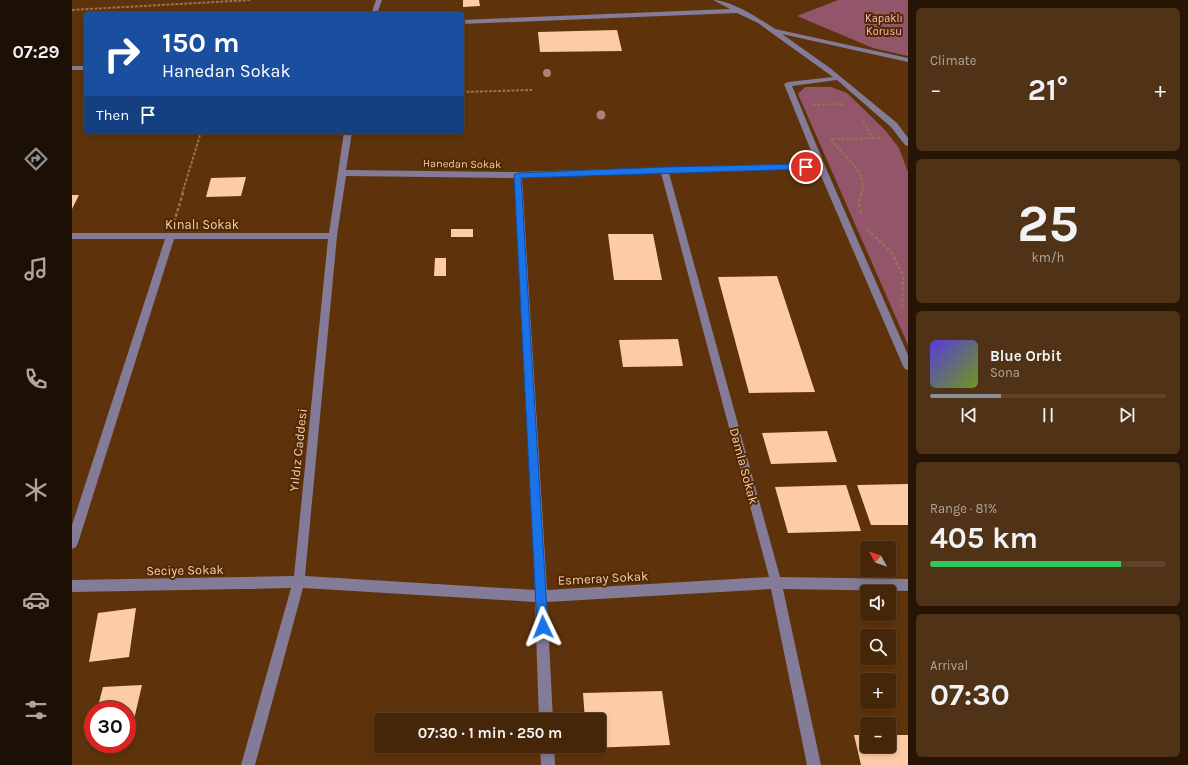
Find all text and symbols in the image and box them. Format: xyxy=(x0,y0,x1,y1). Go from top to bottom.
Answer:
park label: Kapaklı Korusu xyxy=(865,12,903,38)
text: 150 m xyxy=(162,26,240,59)
icon: right xyxy=(96,28,148,80)
text: 07:29 xyxy=(12,41,60,63)
text: Climate xyxy=(930,53,976,68)
text: Hanedan Sokak xyxy=(162,60,291,82)
text: 21° xyxy=(1028,72,1068,108)
text: − xyxy=(930,77,942,103)
text: + xyxy=(1154,77,1166,103)
icon: arrive xyxy=(137,104,159,126)
text: Then xyxy=(96,106,129,124)
icon: directions xyxy=(22,145,50,173)
pin xyxy=(789,150,823,184)
icon: arrive xyxy=(795,156,817,178)
street label: Hanedan Sokak xyxy=(423,157,501,171)
text: 25 xyxy=(1017,193,1079,254)
street label: Kınalı Sokak xyxy=(165,217,239,232)
text: km/h xyxy=(1032,250,1064,265)
icon: music xyxy=(22,255,50,283)
text: Blue Orbit xyxy=(990,347,1062,365)
icon: phone xyxy=(22,365,50,393)
text: Sona xyxy=(990,365,1020,380)
icon: previous xyxy=(958,404,980,426)
icon: pause xyxy=(1037,404,1059,426)
icon: next xyxy=(1116,404,1138,426)
street label: Yıldız Caddesi xyxy=(286,408,310,492)
street label: Damla Sokak xyxy=(727,426,761,506)
icon: climate xyxy=(22,476,50,504)
text: Range · 81% xyxy=(930,501,997,516)
text: 405 km xyxy=(930,520,1038,556)
north arrow xyxy=(860,541,896,577)
map controls xyxy=(860,541,896,753)
street label: Seciye Sokak xyxy=(146,562,224,578)
street label: Esmeray Sokak xyxy=(557,568,649,588)
button: sound xyxy=(860,585,896,621)
icon: car xyxy=(22,586,50,614)
position arrow xyxy=(522,606,564,648)
button: search xyxy=(860,629,896,665)
text: Arrival xyxy=(930,658,968,673)
button: + xyxy=(860,673,896,709)
text: 07:30 xyxy=(930,677,1010,713)
icon: filters xyxy=(22,696,50,724)
speed limit sign: 30 xyxy=(84,701,136,753)
button: − xyxy=(860,717,896,753)
text: 07:30 · 1 min · 250 m xyxy=(418,724,562,742)

